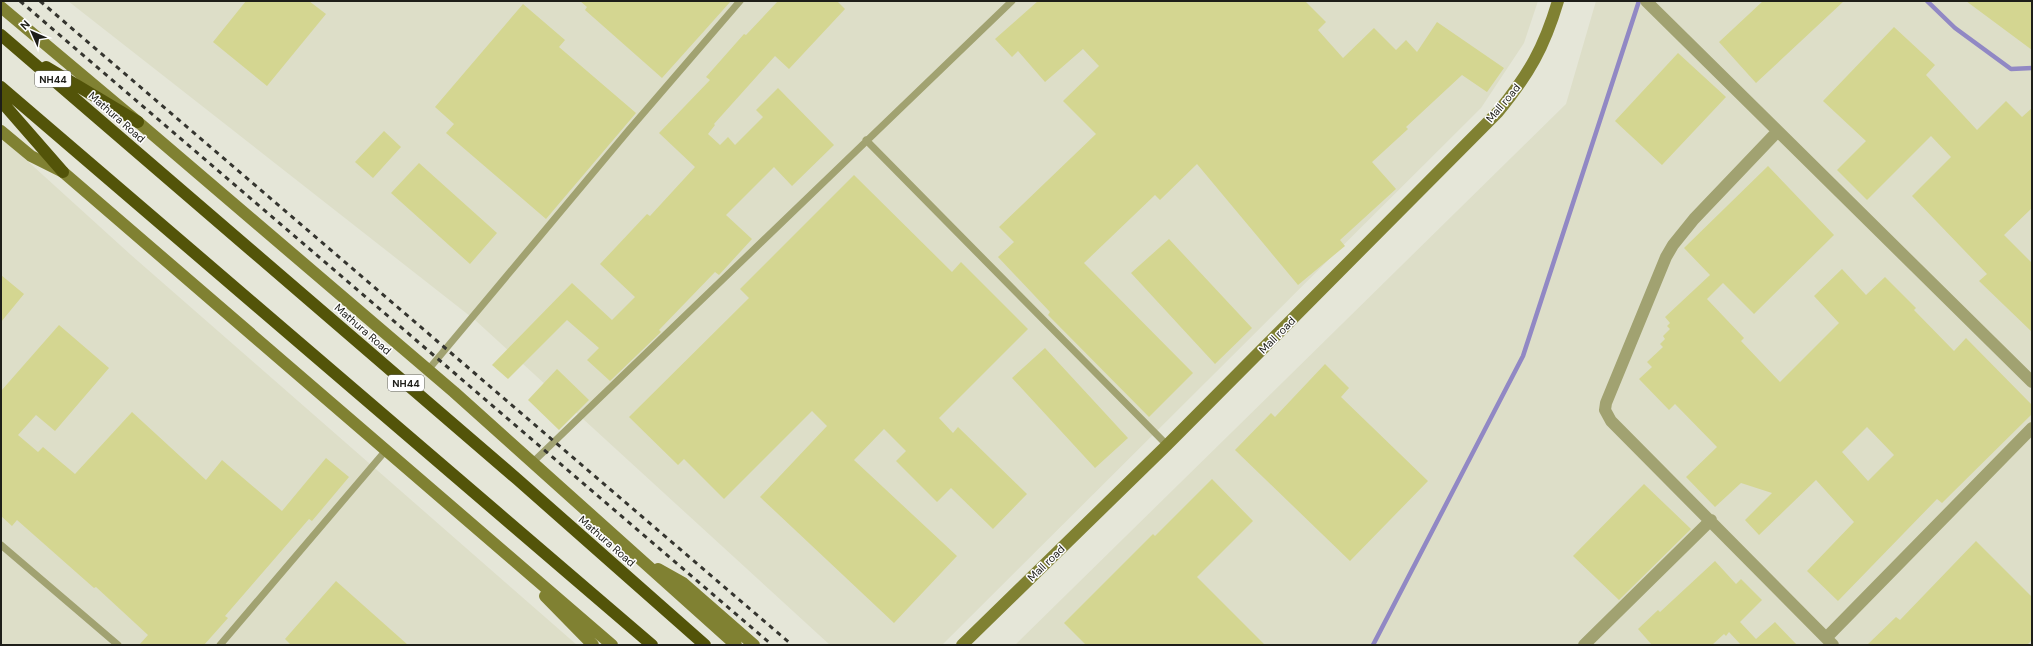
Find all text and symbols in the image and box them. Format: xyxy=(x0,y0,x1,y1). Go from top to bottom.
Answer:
north arrow xyxy=(12,12,52,52)
text: N xyxy=(17,17,33,33)
road number: NH44 xyxy=(35,71,71,87)
street label: Mall road xyxy=(1483,81,1523,125)
street label: Mathura Road xyxy=(86,89,148,146)
street label: Mathura Road xyxy=(332,301,394,358)
street label: Mall road xyxy=(1256,314,1298,356)
road number: NH44 xyxy=(388,375,424,391)
street label: Mathura Road xyxy=(576,513,638,570)
street label: Mall road xyxy=(1024,542,1068,584)

